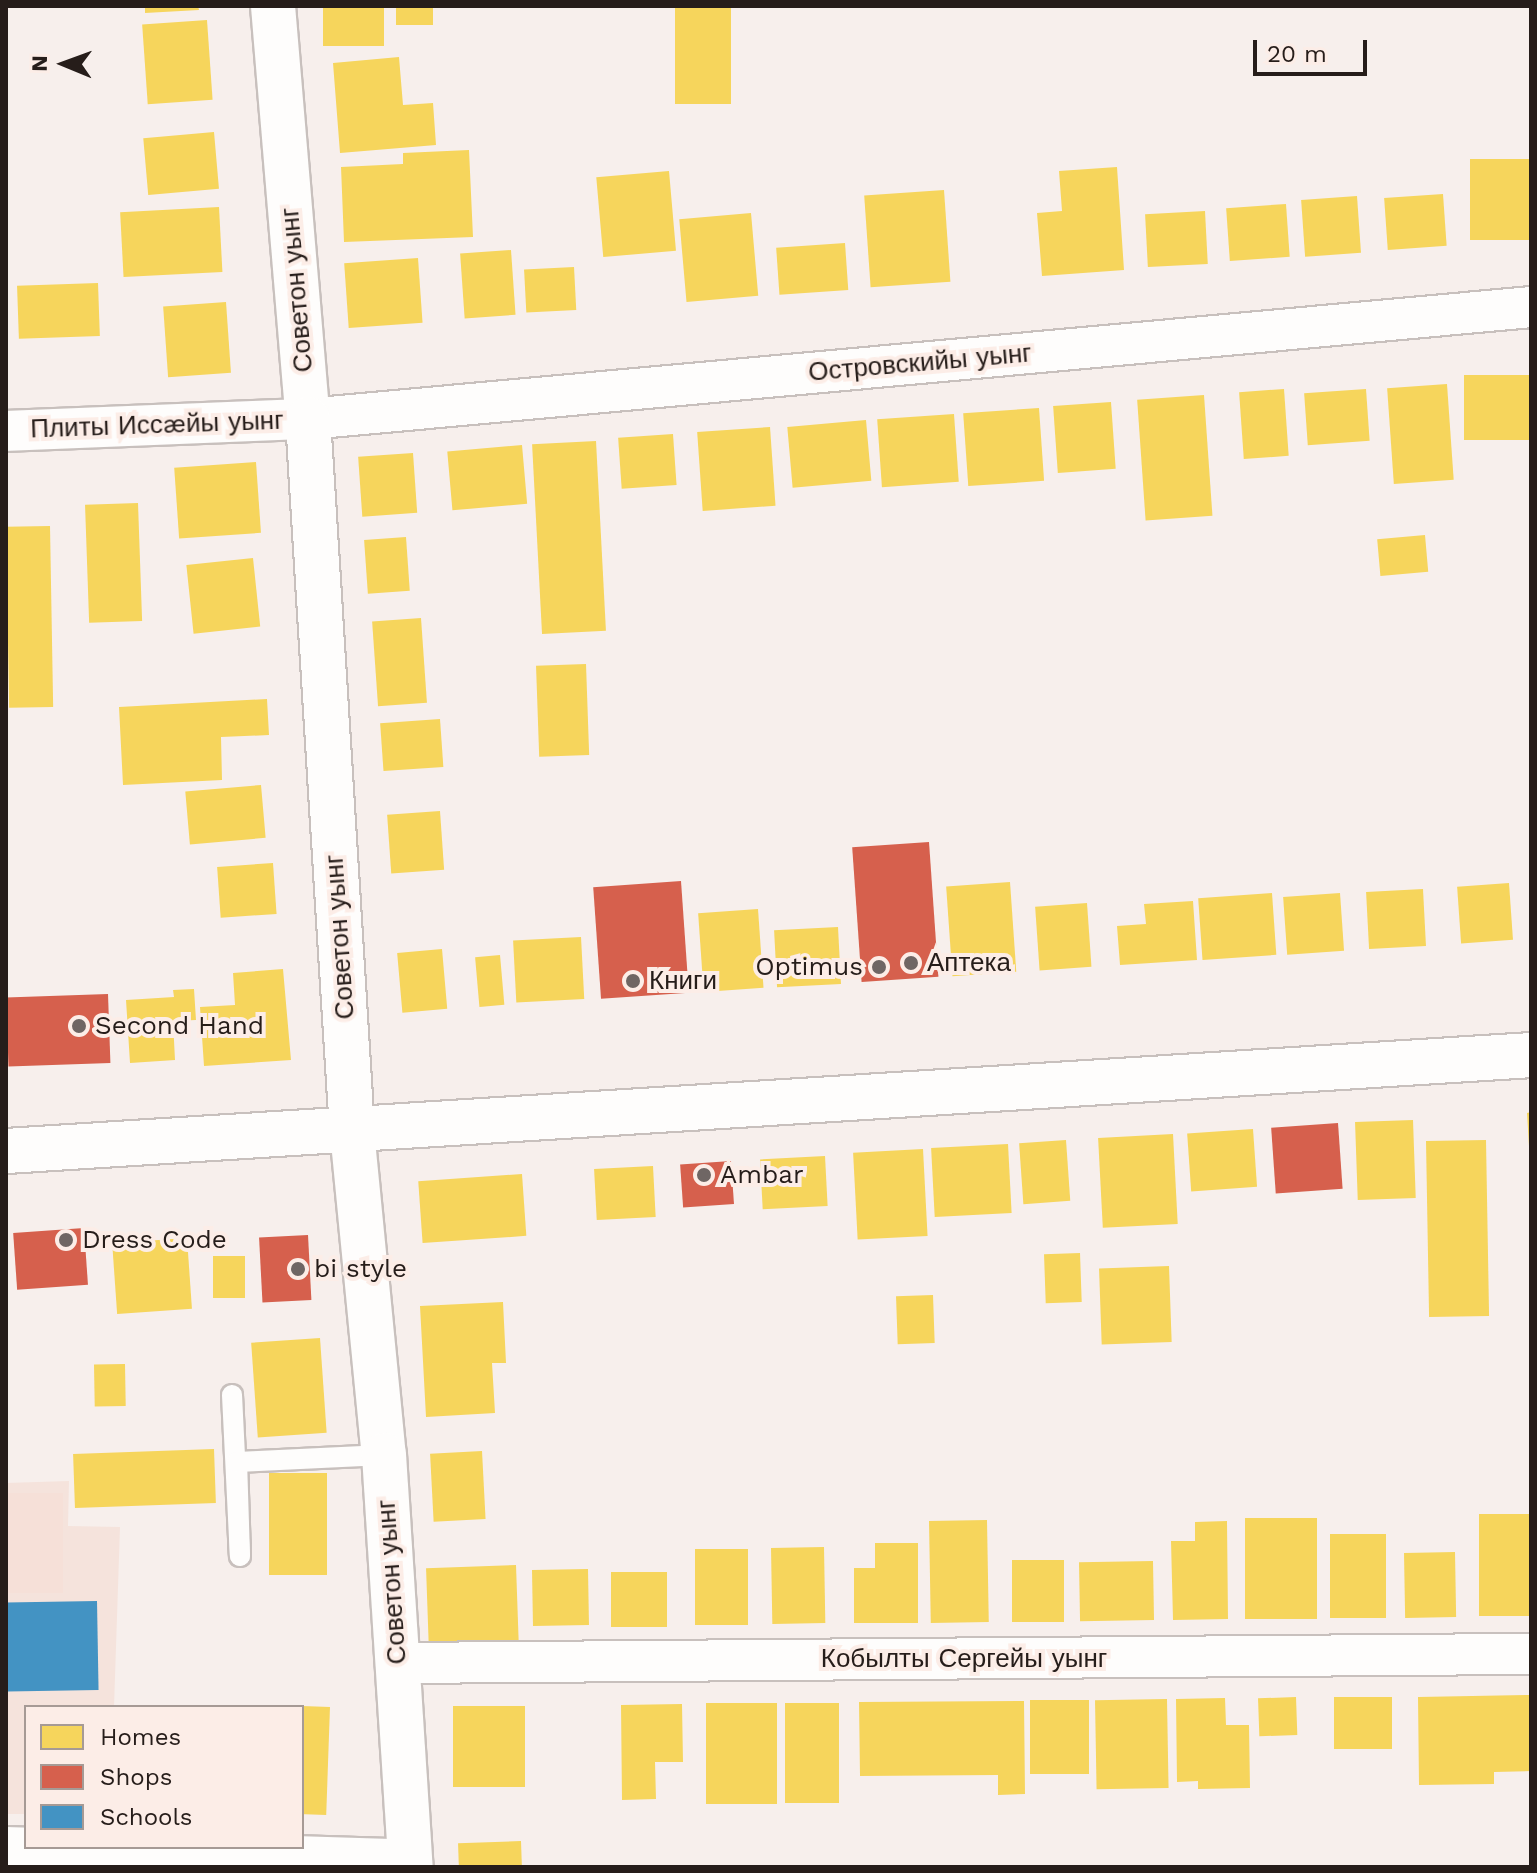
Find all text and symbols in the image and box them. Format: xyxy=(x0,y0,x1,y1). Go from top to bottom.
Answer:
north arrow xyxy=(24,24,104,104)
scale bar xyxy=(1257,24,1371,74)
text: 20 m xyxy=(1267,40,1327,68)
text: N xyxy=(27,55,52,72)
street label: Советон уынг xyxy=(274,206,320,374)
street label: Островскийы уынг xyxy=(807,338,1033,388)
street label: Плиты Иссæйы уынг xyxy=(30,405,284,445)
street label: Советон уынг xyxy=(319,854,361,1020)
place label: Аптека xyxy=(927,947,1011,979)
place label: Optimus xyxy=(755,951,863,983)
marker: Аптека xyxy=(902,954,920,972)
marker: Optimus xyxy=(870,958,888,976)
place label: Книги xyxy=(649,965,717,997)
marker: Книги xyxy=(624,972,642,990)
place label: Second Hand xyxy=(95,1010,264,1042)
marker: Second Hand xyxy=(70,1017,88,1035)
place label: Ambar xyxy=(720,1159,804,1191)
marker: Ambar xyxy=(695,1166,713,1184)
place label: Dress Code xyxy=(82,1224,227,1256)
marker: Dress Code xyxy=(57,1231,75,1249)
place label: bi style xyxy=(314,1253,407,1285)
marker: bi style xyxy=(289,1260,307,1278)
street label: Советон уынг xyxy=(371,1499,413,1665)
street label: Кобылты Сергейы уынг xyxy=(821,1643,1107,1675)
legend xyxy=(24,1705,304,1849)
text: Homes xyxy=(100,1723,181,1751)
text: Shops xyxy=(100,1763,172,1791)
text: Schools xyxy=(100,1803,192,1831)

